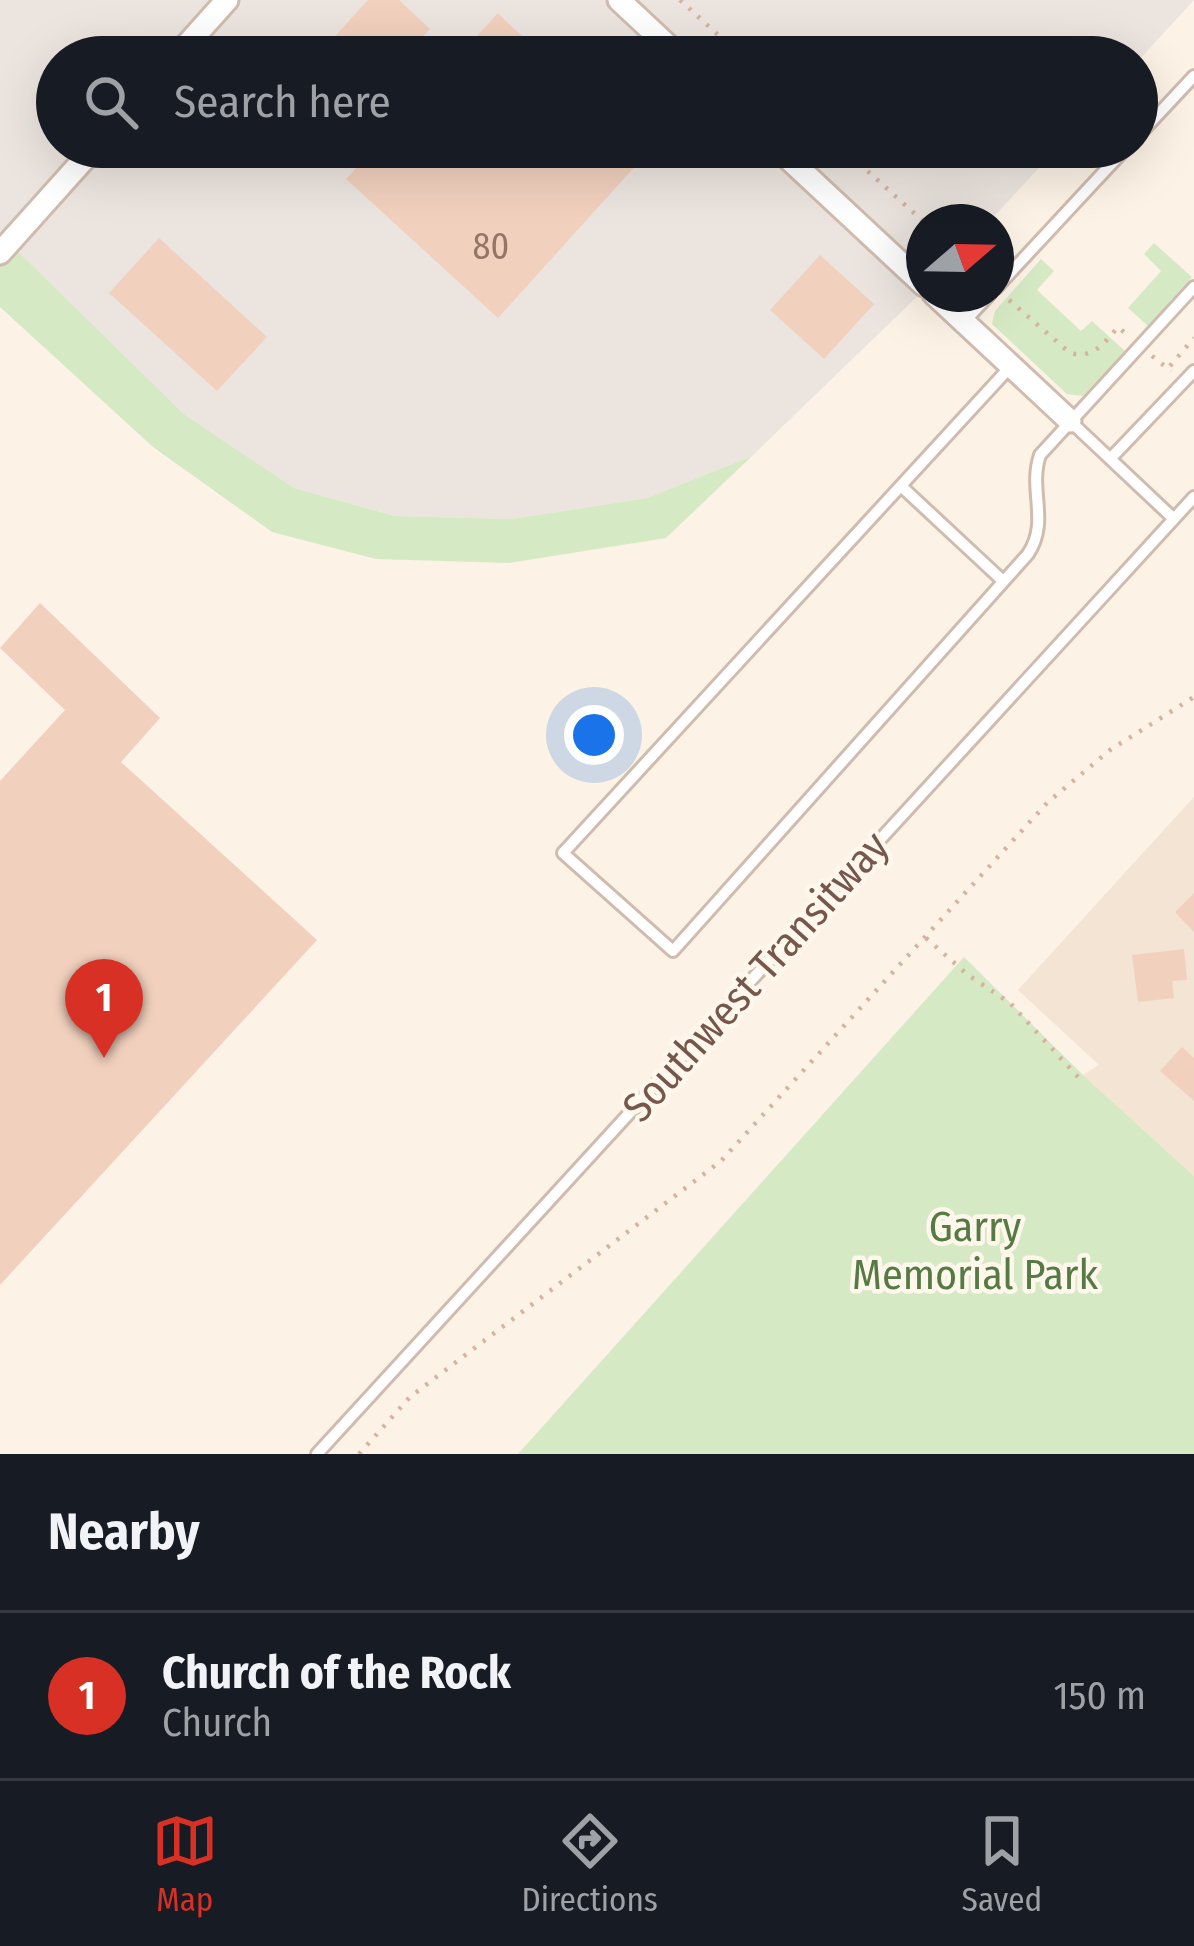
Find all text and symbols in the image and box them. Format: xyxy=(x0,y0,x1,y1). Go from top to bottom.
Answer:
search box xyxy=(36,36,1158,168)
icon: search xyxy=(78,69,144,135)
text: Search here xyxy=(174,75,391,129)
north arrow xyxy=(906,204,1014,312)
house number: 80 xyxy=(473,225,509,269)
your location xyxy=(564,705,624,765)
street label: Southwest Transitway xyxy=(612,821,899,1132)
pin: 1 xyxy=(65,959,143,1058)
park label: Garry Memorial Park xyxy=(852,1202,1098,1300)
text: Nearby xyxy=(48,1501,200,1563)
text: Church of the Rock xyxy=(162,1646,511,1700)
text: 1 xyxy=(79,1673,95,1719)
text: 150 m xyxy=(1053,1673,1146,1719)
text: Church xyxy=(162,1700,272,1746)
tab: Map xyxy=(152,1808,218,1920)
tab: Directions xyxy=(521,1808,658,1920)
tab: Saved xyxy=(962,1808,1042,1920)

